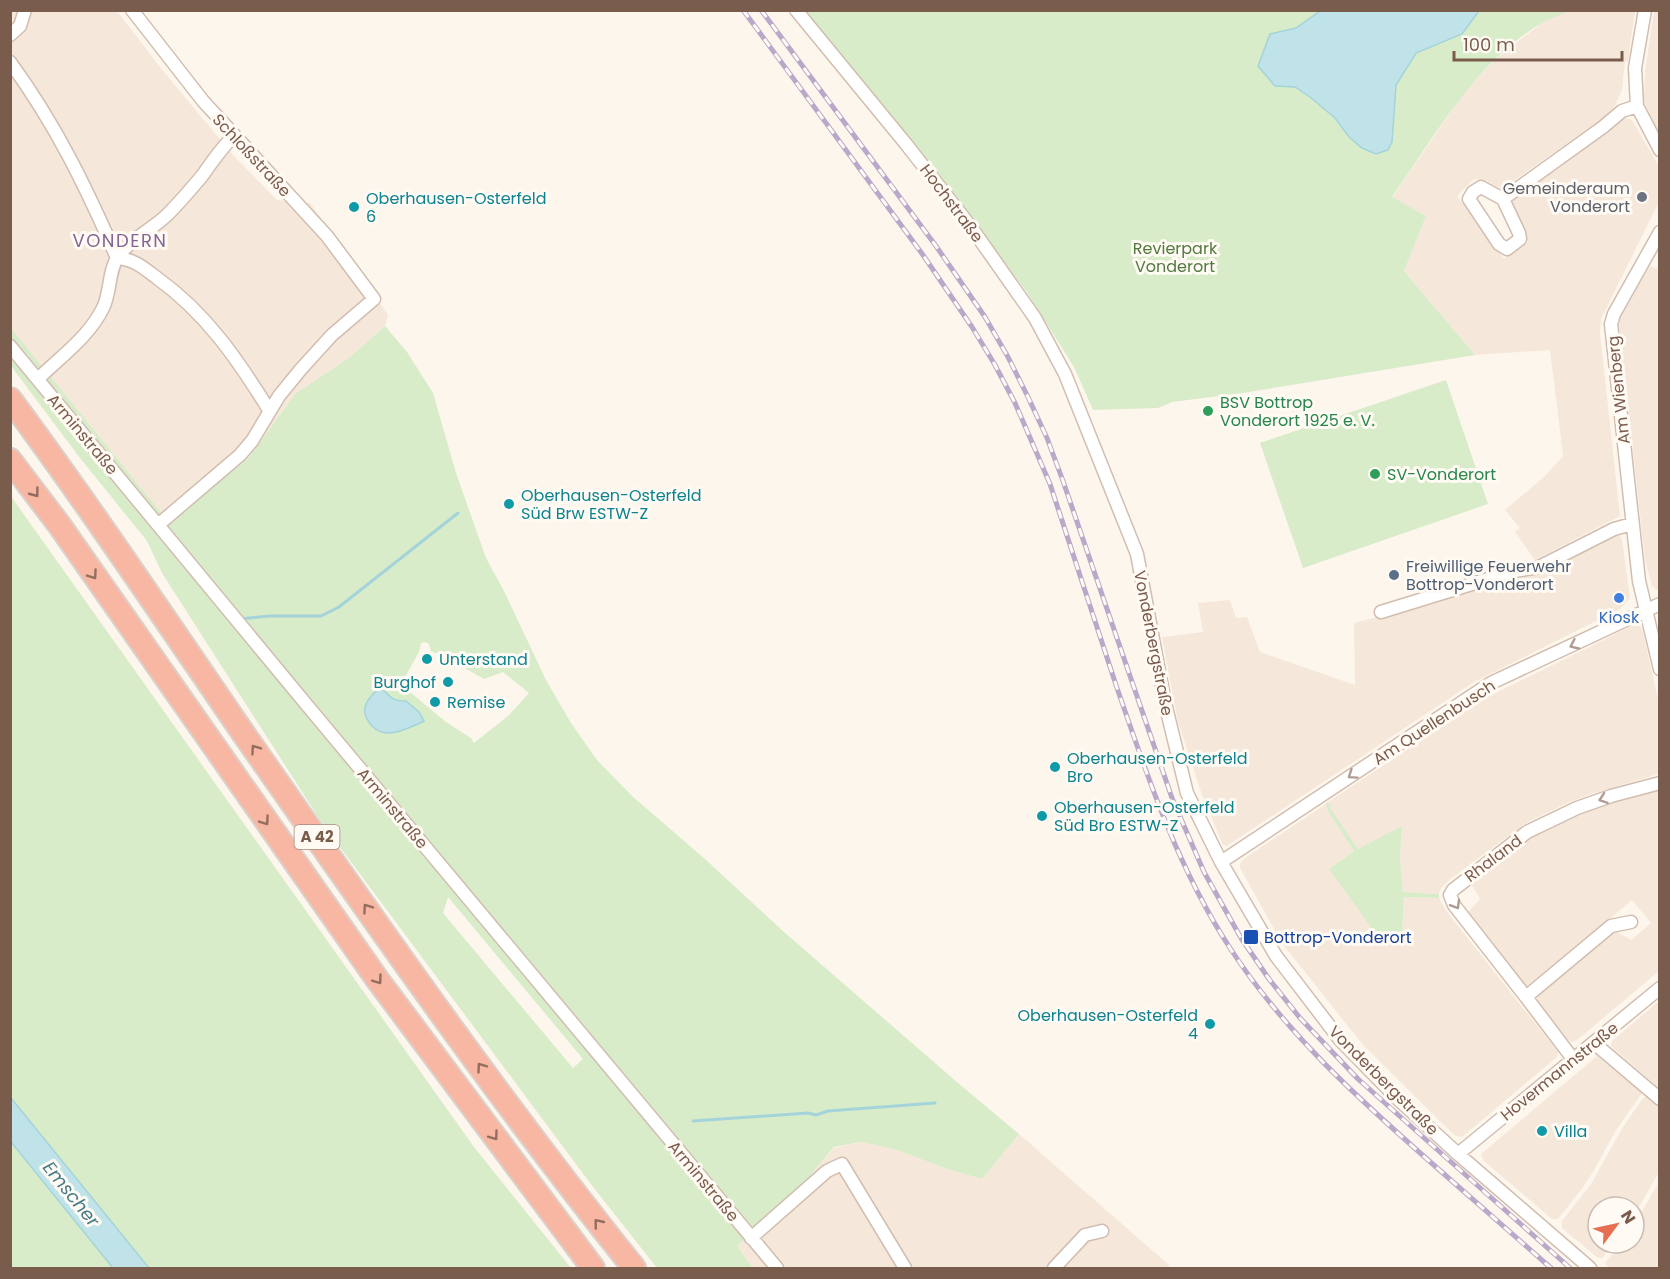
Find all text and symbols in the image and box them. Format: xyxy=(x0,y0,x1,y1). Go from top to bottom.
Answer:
scale bar xyxy=(1454,24,1622,62)
text: 100 m xyxy=(1463,32,1515,57)
street label: Schloßstraße xyxy=(207,109,296,202)
street label: Hochstraße xyxy=(914,159,989,247)
place label: Gemeinderaum Vonderort xyxy=(1503,177,1630,218)
place label: Oberhausen-Osterfeld 6 xyxy=(366,187,546,228)
marker: Gemeinderaum Vonderort xyxy=(1635,190,1649,204)
marker: Oberhausen-Osterfeld 6 xyxy=(347,200,361,214)
district label: VONDERN xyxy=(72,228,168,253)
park label: Revierpark Vonderort xyxy=(1133,237,1218,278)
street label: Am Wienberg xyxy=(1601,335,1636,445)
street label: Arminstraße xyxy=(42,389,123,480)
place label: BSV Bottrop Vonderort 1925 e. V. xyxy=(1220,391,1375,432)
marker: BSV Bottrop Vonderort 1925 e. V. xyxy=(1201,404,1215,418)
place label: SV-Vonderort xyxy=(1387,463,1496,486)
marker: SV-Vonderort xyxy=(1368,467,1382,481)
place label: Oberhausen-Osterfeld Süd Brw ESTW-Z xyxy=(521,484,701,525)
one-way arrow xyxy=(28,487,39,498)
marker: Oberhausen-Osterfeld Süd Brw ESTW-Z xyxy=(502,497,516,511)
place label: Freiwillige Feuerwehr Bottrop-Vonderort xyxy=(1406,555,1571,596)
one-way arrow xyxy=(86,568,97,579)
marker: Freiwillige Feuerwehr Bottrop-Vonderort xyxy=(1387,568,1401,582)
street label: Vonderbergstraße xyxy=(1128,569,1179,718)
marker: Kiosk xyxy=(1612,591,1626,605)
place label: Kiosk xyxy=(1599,606,1640,629)
one-way arrow xyxy=(1569,637,1580,649)
place label: Unterstand xyxy=(439,648,528,671)
marker: Unterstand xyxy=(420,652,434,666)
place label: Burghof xyxy=(373,671,436,694)
street label: Am Quellenbusch xyxy=(1369,674,1500,771)
marker: Burghof xyxy=(441,675,455,689)
place label: Remise xyxy=(447,691,505,714)
marker: Remise xyxy=(428,695,442,709)
one-way arrow xyxy=(251,745,262,756)
place label: Oberhausen-Osterfeld Bro xyxy=(1067,747,1247,788)
marker: Oberhausen-Osterfeld Bro xyxy=(1048,760,1062,774)
street label: Arminstraße xyxy=(352,763,433,854)
one-way arrow xyxy=(1348,768,1359,779)
one-way arrow xyxy=(1598,791,1609,804)
place label: Oberhausen-Osterfeld Süd Bro ESTW-Z xyxy=(1054,796,1234,837)
marker: Oberhausen-Osterfeld Süd Bro ESTW-Z xyxy=(1035,809,1049,823)
one-way arrow xyxy=(258,814,269,825)
road number: A 42 xyxy=(294,825,340,849)
street label: Rhaland xyxy=(1460,829,1527,888)
one-way arrow xyxy=(1449,899,1460,909)
one-way arrow xyxy=(363,904,374,915)
place label: Bottrop-Vonderort xyxy=(1264,926,1412,949)
marker: Bottrop-Vonderort xyxy=(1242,928,1260,946)
one-way arrow xyxy=(371,973,382,984)
place label: Oberhausen-Osterfeld 4 xyxy=(1018,1004,1198,1045)
marker: Oberhausen-Osterfeld 4 xyxy=(1203,1017,1217,1031)
street label: Hovermannstraße xyxy=(1495,1017,1623,1126)
street label: Vonderbergstraße xyxy=(1323,1020,1444,1141)
one-way arrow xyxy=(477,1062,488,1073)
place label: Villa xyxy=(1554,1120,1587,1143)
marker: Villa xyxy=(1535,1124,1549,1138)
one-way arrow xyxy=(486,1130,497,1141)
street label: Arminstraße xyxy=(663,1136,744,1227)
water label: Emscher xyxy=(37,1156,106,1233)
north arrow xyxy=(1586,1195,1646,1255)
text: N xyxy=(1615,1206,1641,1228)
one-way arrow xyxy=(594,1219,605,1230)

